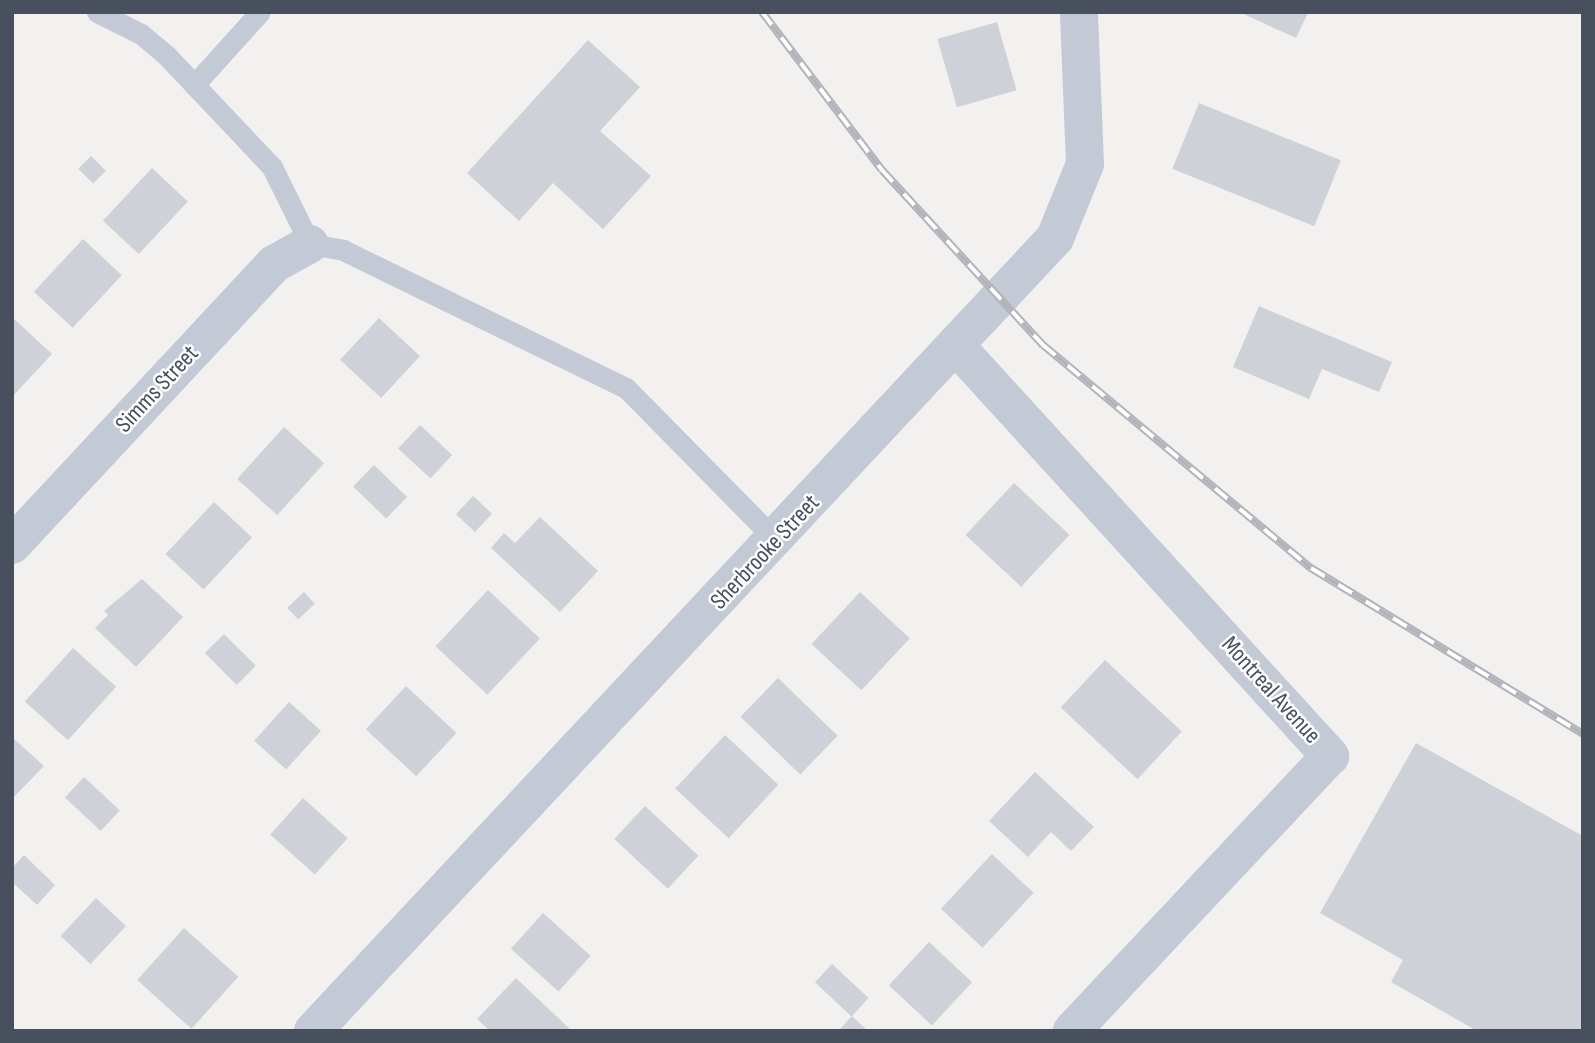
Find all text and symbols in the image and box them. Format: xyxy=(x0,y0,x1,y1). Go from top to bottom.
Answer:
street label: Simms Street xyxy=(109,339,205,439)
street label: Sherbrooke Street xyxy=(705,489,825,615)
street label: Montreal Avenue xyxy=(1215,630,1327,750)

